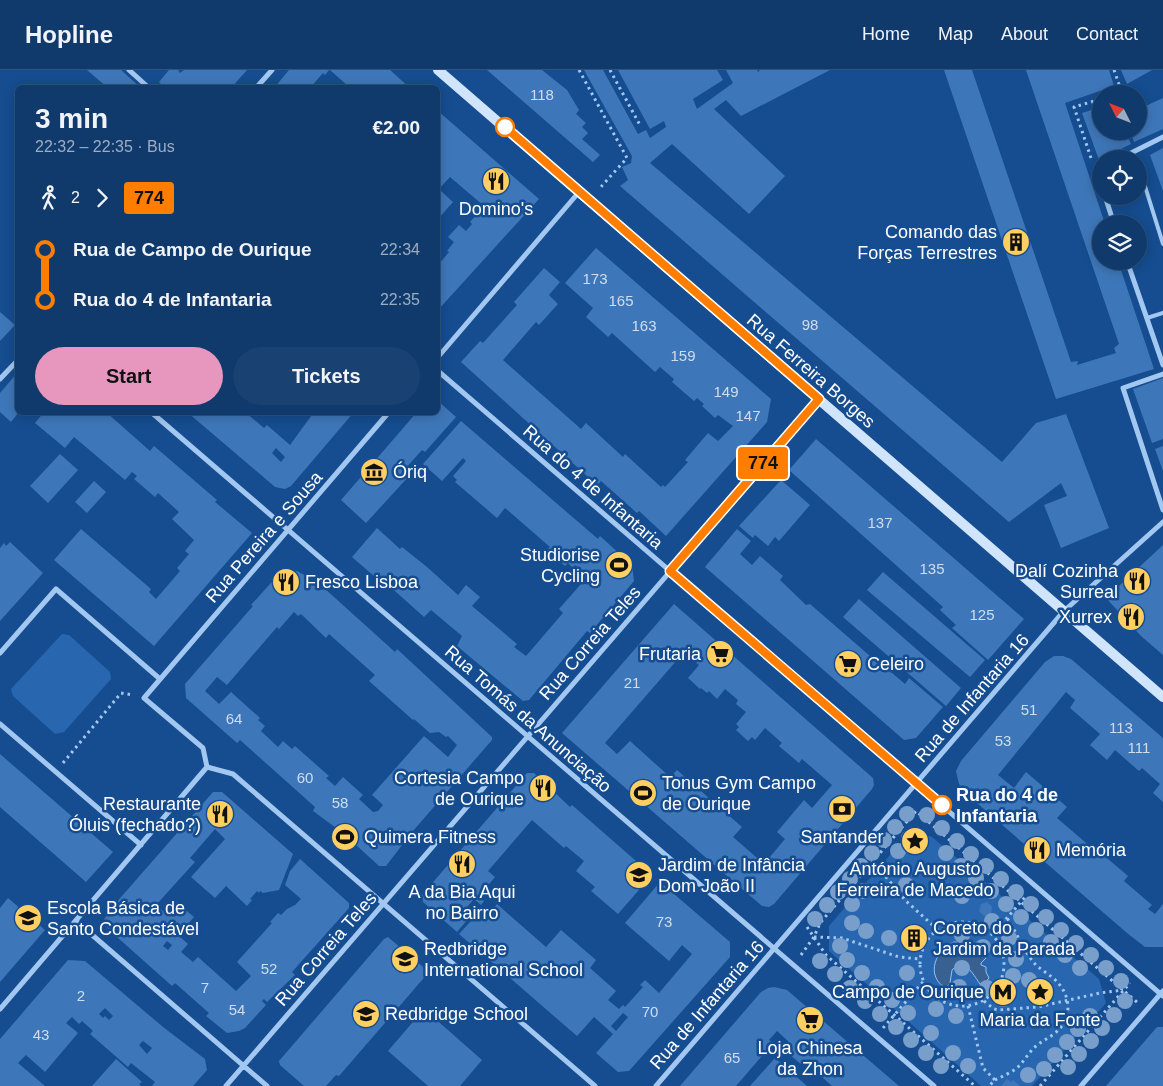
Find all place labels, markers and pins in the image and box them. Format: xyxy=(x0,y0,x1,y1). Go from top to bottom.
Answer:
unlabelled marker xyxy=(495,117,515,137)
restaurant icon: Domino's xyxy=(481,166,511,196)
place label: Domino's xyxy=(459,199,533,219)
place label: Comando das Forças Terrestres xyxy=(857,222,997,263)
building icon: Comando das Forças Terrestres xyxy=(1001,227,1031,257)
museum icon: Óriq xyxy=(359,457,389,487)
place label: Óriq xyxy=(393,461,427,482)
place label: Studiorise Cycling xyxy=(520,545,600,586)
sports icon: Studiorise Cycling xyxy=(604,550,634,580)
place label: Dalí Cozinha Surreal xyxy=(1015,561,1119,602)
restaurant icon: Dalí Cozinha Surreal xyxy=(1122,566,1152,596)
restaurant icon: Fresco Lisboa xyxy=(271,567,301,597)
place label: Fresco Lisboa xyxy=(305,572,419,592)
restaurant icon: Xurrex xyxy=(1116,602,1146,632)
place label: Xurrex xyxy=(1059,607,1112,627)
supermarket icon: Frutaria xyxy=(705,639,735,669)
place label: Frutaria xyxy=(639,644,702,664)
supermarket icon: Celeiro xyxy=(833,649,863,679)
place label: Celeiro xyxy=(867,654,924,674)
place label: Cortesia Campo de Ourique xyxy=(394,768,524,809)
restaurant icon: Cortesia Campo de Ourique xyxy=(528,773,558,803)
place label: Tonus Gym Campo de Ourique xyxy=(662,773,816,814)
sports icon: Tonus Gym Campo de Ourique xyxy=(628,778,658,808)
place label: Rua do 4 de Infantaria xyxy=(956,785,1058,826)
place label: Restaurante Óluis (fechado?) xyxy=(69,794,201,835)
bank icon: Santander xyxy=(827,794,857,824)
marker: Rua do 4 de Infantaria xyxy=(932,795,952,815)
restaurant icon: Restaurante Óluis (fechado?) xyxy=(205,799,235,829)
sports icon: Quimera Fitness xyxy=(330,822,360,852)
place icon: António Augusto Ferreira de Macedo xyxy=(900,826,930,856)
place label: Quimera Fitness xyxy=(364,827,496,847)
place label: Santander xyxy=(800,827,884,847)
restaurant icon: Memória xyxy=(1022,835,1052,865)
place label: Memória xyxy=(1056,840,1127,860)
restaurant icon: A da Bia Aqui no Bairro xyxy=(447,849,477,879)
place label: Jardim de Infância Dom João II xyxy=(658,855,806,896)
place label: António Augusto Ferreira de Macedo xyxy=(836,859,994,900)
school or university icon: Jardim de Infância Dom João II xyxy=(624,860,654,890)
place label: A da Bia Aqui no Bairro xyxy=(408,882,516,923)
place label: Escola Básica de Santo Condestável xyxy=(47,898,199,939)
school or university icon: Escola Básica de Santo Condestável xyxy=(13,903,43,933)
place label: Coreto do Jardim da Parada xyxy=(933,918,1076,959)
building icon: Coreto do Jardim da Parada xyxy=(899,923,929,953)
place label: Redbridge International School xyxy=(424,939,583,980)
school or university icon: Redbridge International School xyxy=(390,944,420,974)
metro station icon: Campo de Ourique xyxy=(988,977,1018,1007)
place icon: Maria da Fonte xyxy=(1025,977,1055,1007)
place label: Campo de Ourique xyxy=(832,982,984,1002)
school or university icon: Redbridge School xyxy=(351,999,381,1029)
place label: Redbridge School xyxy=(385,1004,528,1024)
supermarket icon: Loja Chinesa da Zhon xyxy=(795,1005,825,1035)
place label: Maria da Fonte xyxy=(979,1010,1101,1030)
place label: Loja Chinesa da Zhon xyxy=(757,1038,864,1079)

